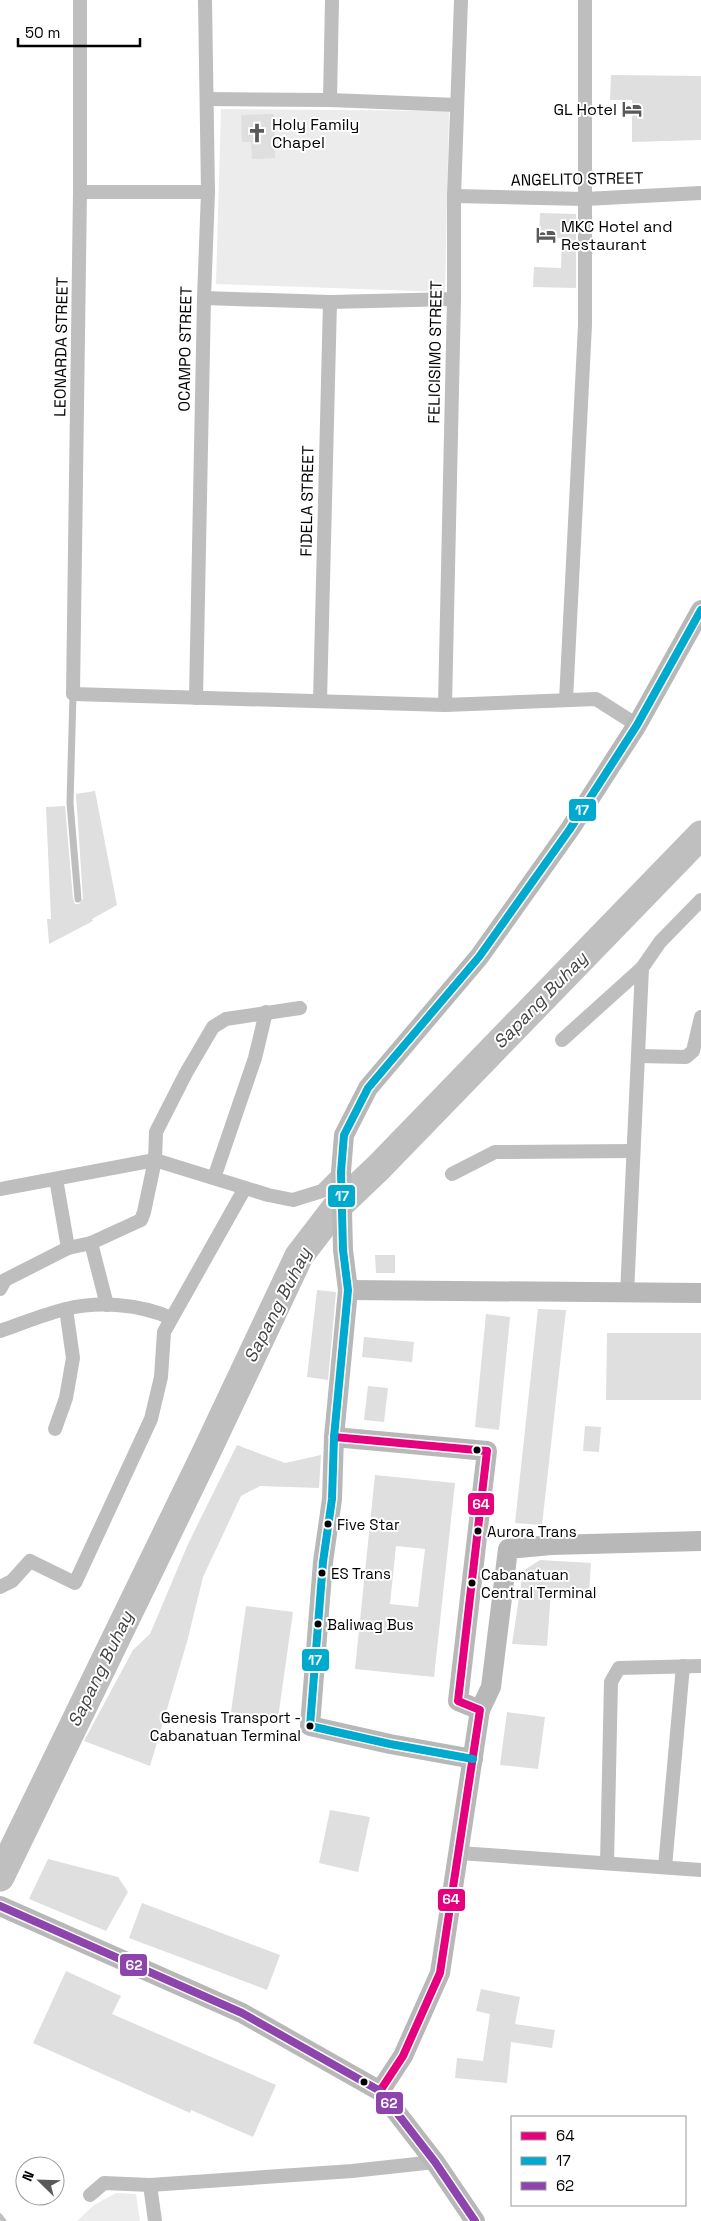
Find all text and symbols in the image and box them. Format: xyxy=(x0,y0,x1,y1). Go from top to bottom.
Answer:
scale bar xyxy=(18,15,140,47)
text: 50 m xyxy=(25,23,60,42)
hotel icon: GL Hotel xyxy=(621,98,643,120)
place label: GL Hotel xyxy=(553,99,617,120)
place label: Holy Family Chapel xyxy=(272,114,359,153)
church icon: Holy Family Chapel xyxy=(246,122,268,144)
street label: ANGELITO STREET xyxy=(510,167,644,191)
place label: MKC Hotel and Restaurant xyxy=(561,216,672,255)
hotel icon: MKC Hotel and Restaurant xyxy=(535,224,557,246)
street label: LEONARDA STREET xyxy=(49,277,73,417)
street label: FELICISIMO STREET xyxy=(423,280,447,424)
street label: OCAMPO STREET xyxy=(173,286,197,412)
street label: FIDELA STREET xyxy=(296,445,318,557)
line badge: 17 xyxy=(568,798,597,822)
text: 17 xyxy=(575,801,589,819)
water label: Sapang Buhay xyxy=(488,946,593,1053)
line badge: 17 xyxy=(327,1184,356,1208)
text: 17 xyxy=(335,1187,349,1205)
water label: Sapang Buhay xyxy=(238,1243,316,1366)
unlabelled marker xyxy=(472,1445,482,1455)
line badge: 64 xyxy=(467,1492,495,1516)
text: 64 xyxy=(472,1495,490,1513)
place label: Five Star xyxy=(337,1515,400,1534)
marker: Five Star xyxy=(323,1519,333,1529)
place label: Aurora Trans xyxy=(487,1522,577,1541)
marker: Aurora Trans xyxy=(473,1526,483,1536)
place label: ES Trans xyxy=(331,1564,391,1583)
place label: Cabanatuan Central Terminal xyxy=(481,1565,596,1602)
marker: ES Trans xyxy=(317,1568,327,1578)
marker: Cabanatuan Central Terminal xyxy=(467,1578,477,1588)
water label: Sapang Buhay xyxy=(62,1607,138,1731)
place label: Baliwag Bus xyxy=(327,1615,414,1634)
marker: Baliwag Bus xyxy=(313,1619,323,1629)
line badge: 17 xyxy=(301,1648,330,1672)
text: 17 xyxy=(308,1651,322,1669)
place label: Genesis Transport - Cabanatuan Terminal xyxy=(150,1708,301,1745)
marker: Genesis Transport - Cabanatuan Terminal xyxy=(305,1721,315,1731)
line badge: 64 xyxy=(437,1888,466,1912)
text: 64 xyxy=(442,1890,460,1908)
line badge: 62 xyxy=(119,1953,148,1977)
text: 62 xyxy=(126,1956,142,1974)
unlabelled marker xyxy=(359,2077,369,2087)
line badge: 62 xyxy=(375,2091,404,2115)
text: 62 xyxy=(381,2094,397,2112)
legend xyxy=(511,2116,686,2206)
text: 64 xyxy=(556,2126,575,2145)
text: 17 xyxy=(556,2151,571,2170)
north arrow xyxy=(15,2156,65,2206)
text: N xyxy=(18,2168,38,2184)
text: 62 xyxy=(556,2176,574,2195)

